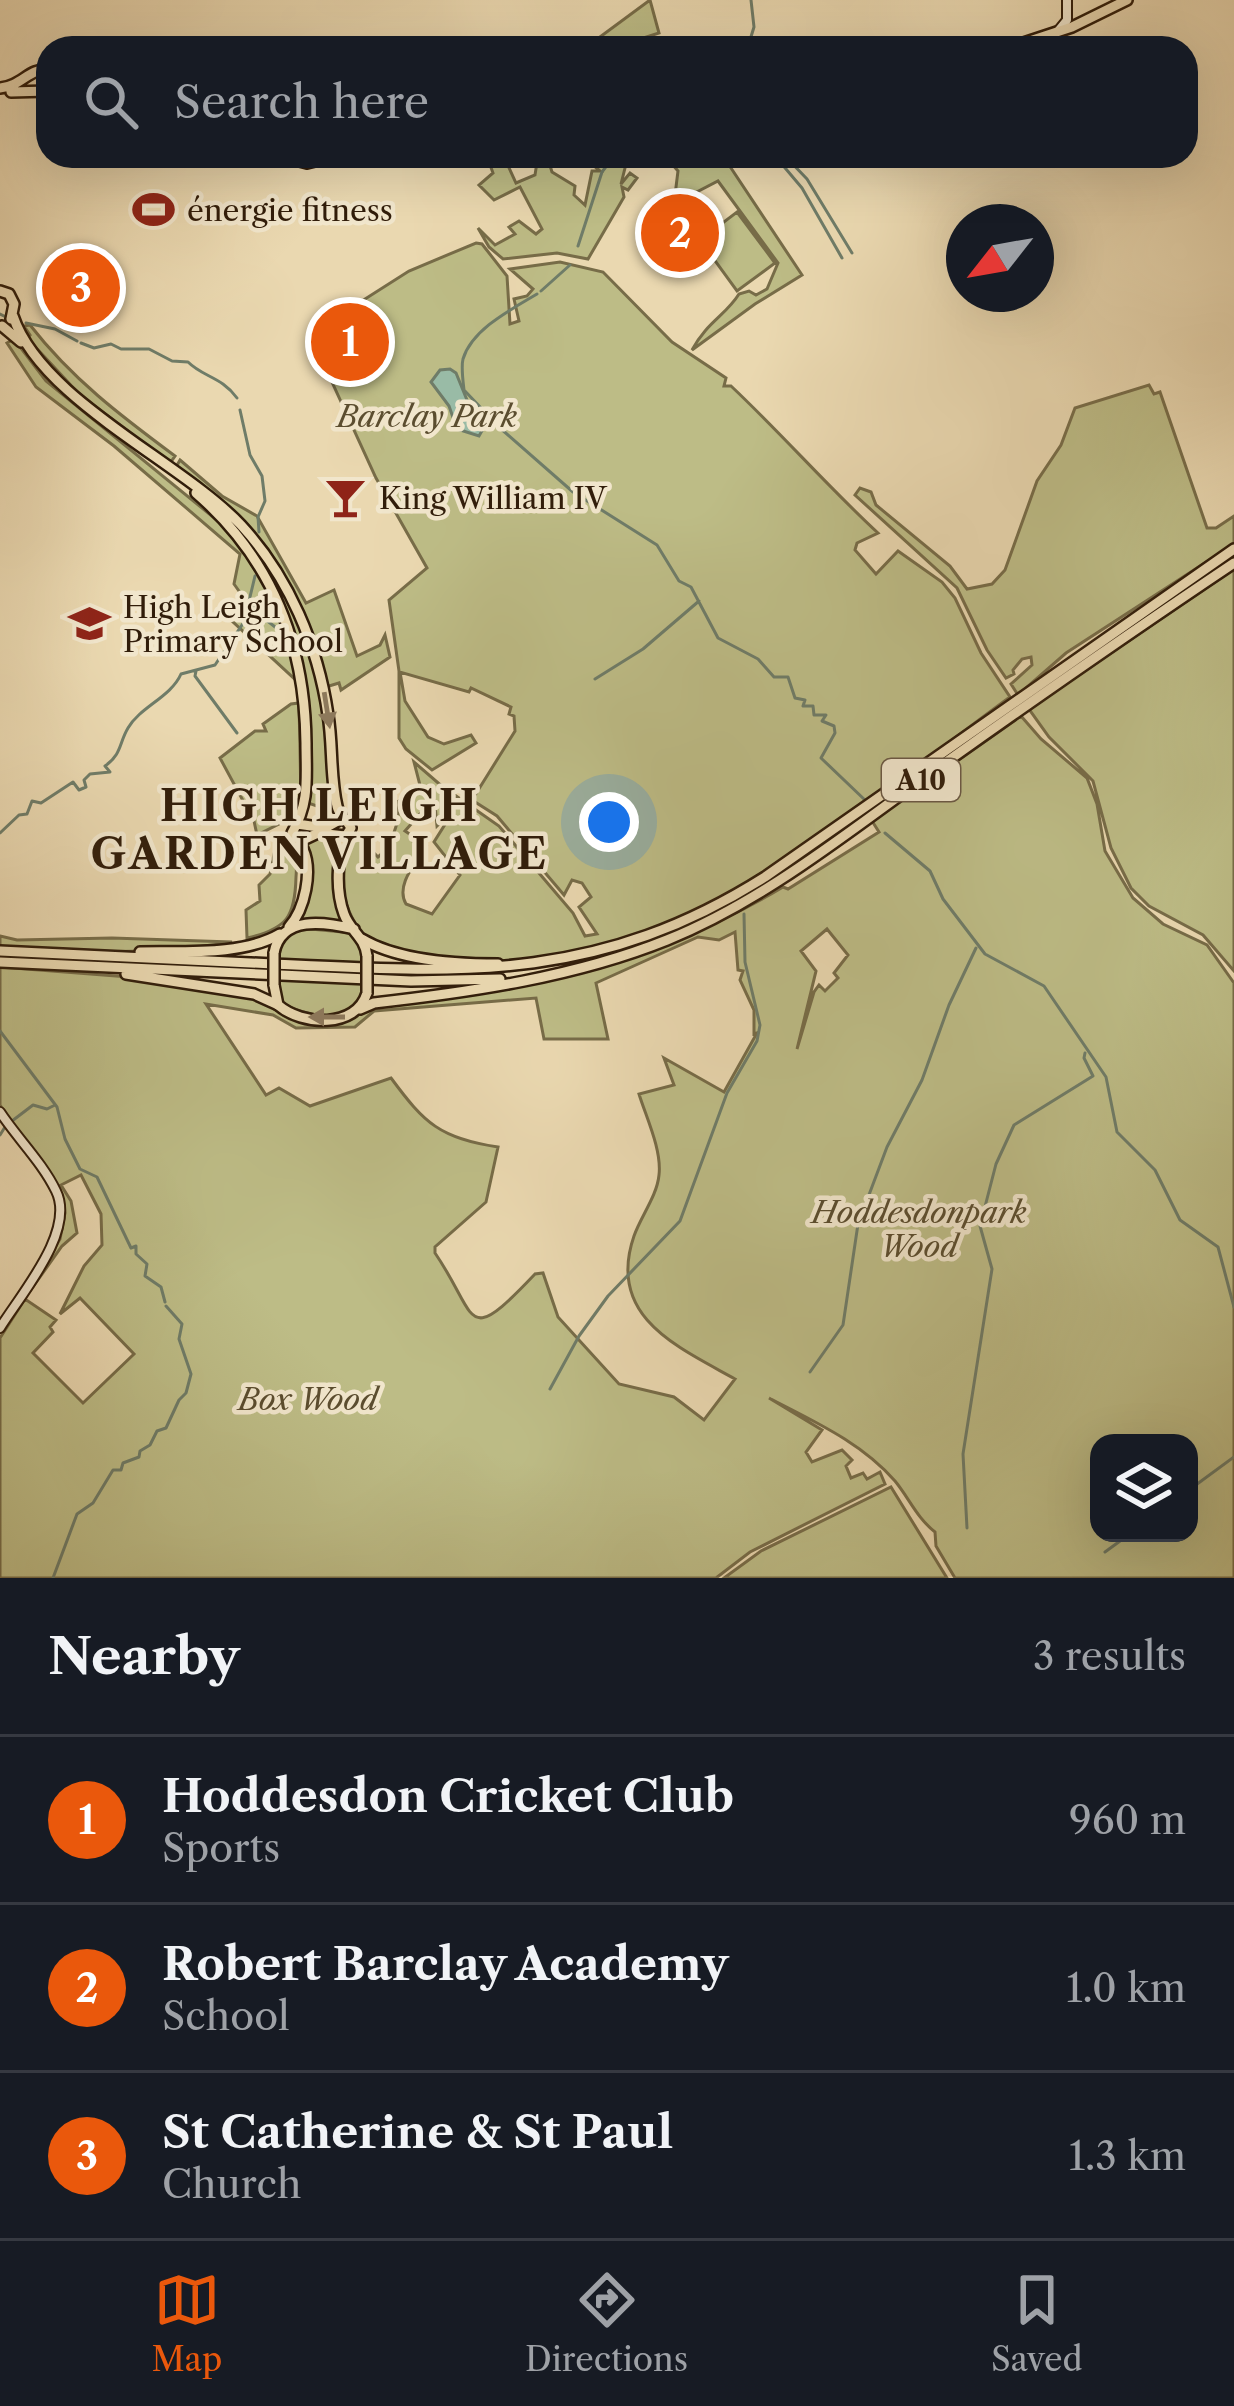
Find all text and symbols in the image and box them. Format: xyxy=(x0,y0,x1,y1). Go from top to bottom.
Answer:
search box xyxy=(36,36,1198,168)
icon: search xyxy=(78,69,144,135)
text: Search here xyxy=(174,74,429,130)
sports icon: énergie fitness xyxy=(130,187,176,233)
pin: 2 xyxy=(641,188,719,278)
place label: énergie fitness xyxy=(187,192,393,229)
north arrow xyxy=(946,204,1054,312)
pin: 3 xyxy=(42,243,120,333)
pin: 1 xyxy=(311,297,389,387)
park label: Barclay Park xyxy=(335,398,517,435)
bar icon: King William IV xyxy=(322,475,368,521)
place label: King William IV xyxy=(379,480,608,517)
place label: High Leigh Primary School xyxy=(123,589,343,660)
school or university icon: High Leigh Primary School xyxy=(66,601,112,647)
one-way arrow xyxy=(318,692,337,729)
road number: A10 xyxy=(882,759,960,801)
district label: HIGH LEIGH GARDEN VILLAGE xyxy=(91,780,549,880)
your location xyxy=(579,792,639,852)
one-way arrow xyxy=(307,1007,345,1027)
park label: Hoddesdonpark Wood xyxy=(809,1194,1027,1265)
park label: Box Wood xyxy=(236,1381,381,1418)
map controls xyxy=(1090,1434,1198,1542)
button: layers xyxy=(1090,1434,1198,1542)
text: Nearby xyxy=(48,1625,240,1687)
text: 3 results xyxy=(1033,1632,1186,1680)
text: Hoddesdon Cricket Club xyxy=(162,1768,734,1824)
text: 1 xyxy=(78,1796,96,1844)
text: 960 m xyxy=(1069,1796,1186,1844)
text: Sports xyxy=(162,1824,280,1872)
text: Robert Barclay Academy xyxy=(162,1936,728,1992)
text: 2 xyxy=(75,1964,99,2012)
text: 1.0 km xyxy=(1066,1964,1186,2012)
text: School xyxy=(162,1992,290,2040)
text: St Catherine & St Paul xyxy=(162,2104,673,2160)
text: 3 xyxy=(76,2132,98,2180)
text: 1.3 km xyxy=(1069,2132,1186,2180)
text: Church xyxy=(162,2160,301,2208)
tab: Map xyxy=(151,2267,222,2380)
tab: Directions xyxy=(525,2267,688,2380)
tab: Saved xyxy=(991,2267,1083,2380)

